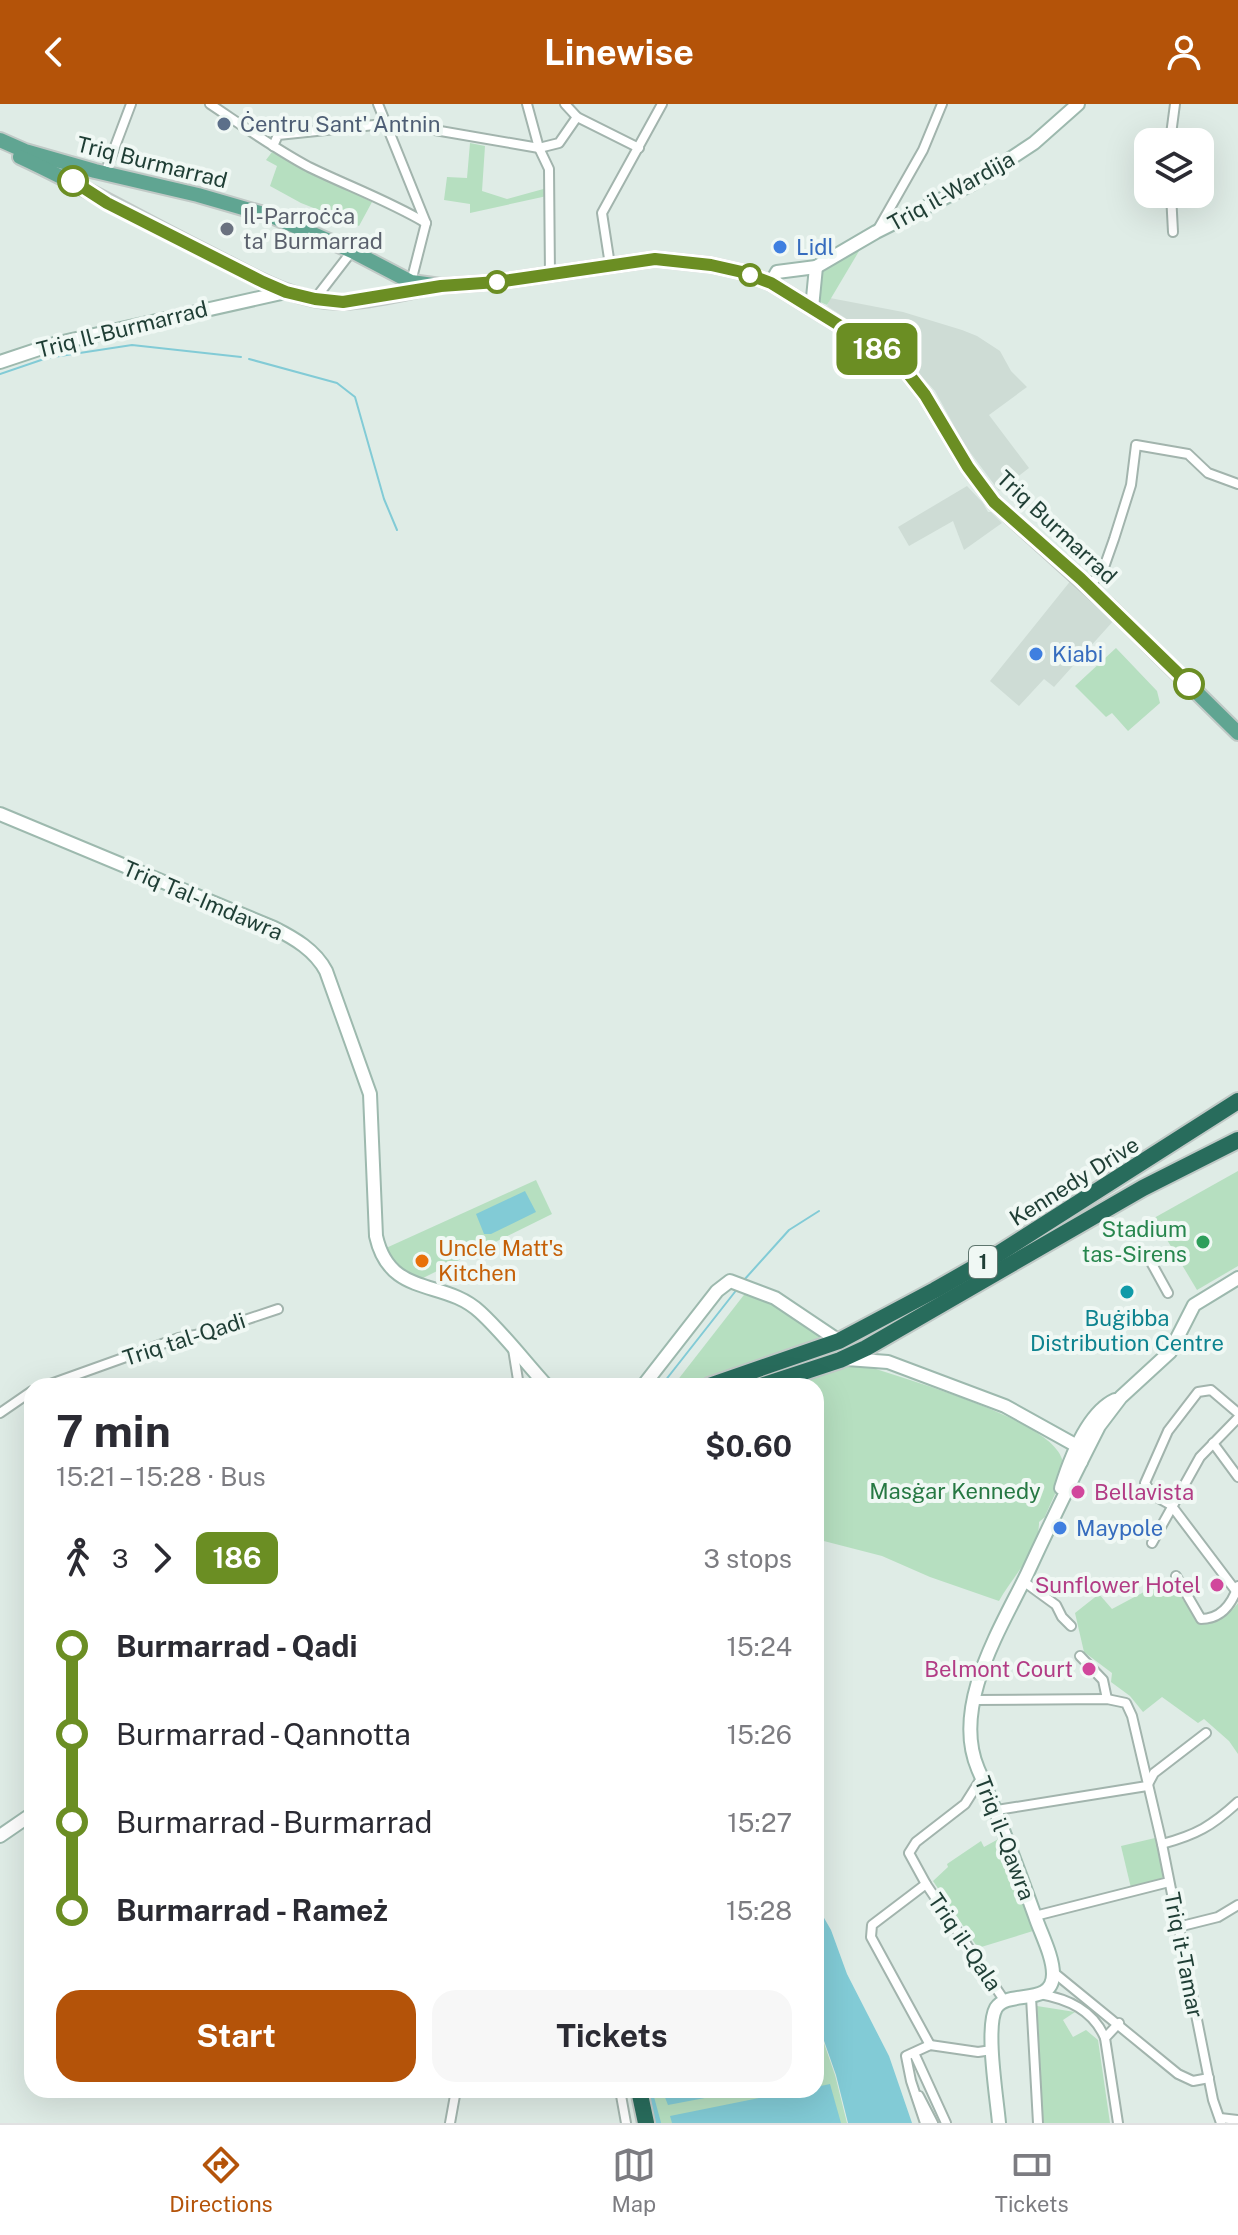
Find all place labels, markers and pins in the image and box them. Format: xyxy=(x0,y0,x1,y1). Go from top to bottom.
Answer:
place label: Ċentru Sant' Antnin xyxy=(240,110,440,137)
marker: Ċentru Sant' Antnin xyxy=(215,115,233,133)
unlabelled marker xyxy=(58,166,88,196)
place label: Il-Parroċċa ta' Burmarrad xyxy=(243,203,383,254)
marker: Il-Parroċċa ta' Burmarrad xyxy=(218,220,236,238)
place label: Lidl xyxy=(796,234,834,260)
marker: Lidl xyxy=(771,238,789,256)
unlabelled marker xyxy=(739,264,761,286)
unlabelled marker xyxy=(486,271,508,293)
place label: Kiabi xyxy=(1052,641,1103,667)
marker: Kiabi xyxy=(1027,645,1045,663)
unlabelled marker xyxy=(1174,669,1204,699)
place label: Stadium tas-Sirens xyxy=(1082,1216,1187,1267)
marker: Stadium tas-Sirens xyxy=(1194,1233,1212,1251)
place label: Uncle Matt's Kitchen xyxy=(438,1235,563,1286)
marker: Uncle Matt's Kitchen xyxy=(413,1252,431,1270)
marker: Buġibba Distribution Centre xyxy=(1118,1283,1136,1301)
place label: Buġibba Distribution Centre xyxy=(1030,1305,1224,1356)
place label: Bellavista xyxy=(1094,1479,1194,1505)
marker: Bellavista xyxy=(1069,1483,1087,1501)
place label: Maypole xyxy=(1076,1515,1163,1541)
marker: Maypole xyxy=(1051,1519,1069,1537)
place label: Sunflower Hotel xyxy=(1035,1572,1201,1598)
marker: Sunflower Hotel xyxy=(1208,1576,1226,1594)
place label: Belmont Court xyxy=(924,1656,1073,1682)
marker: Belmont Court xyxy=(1080,1660,1098,1678)

